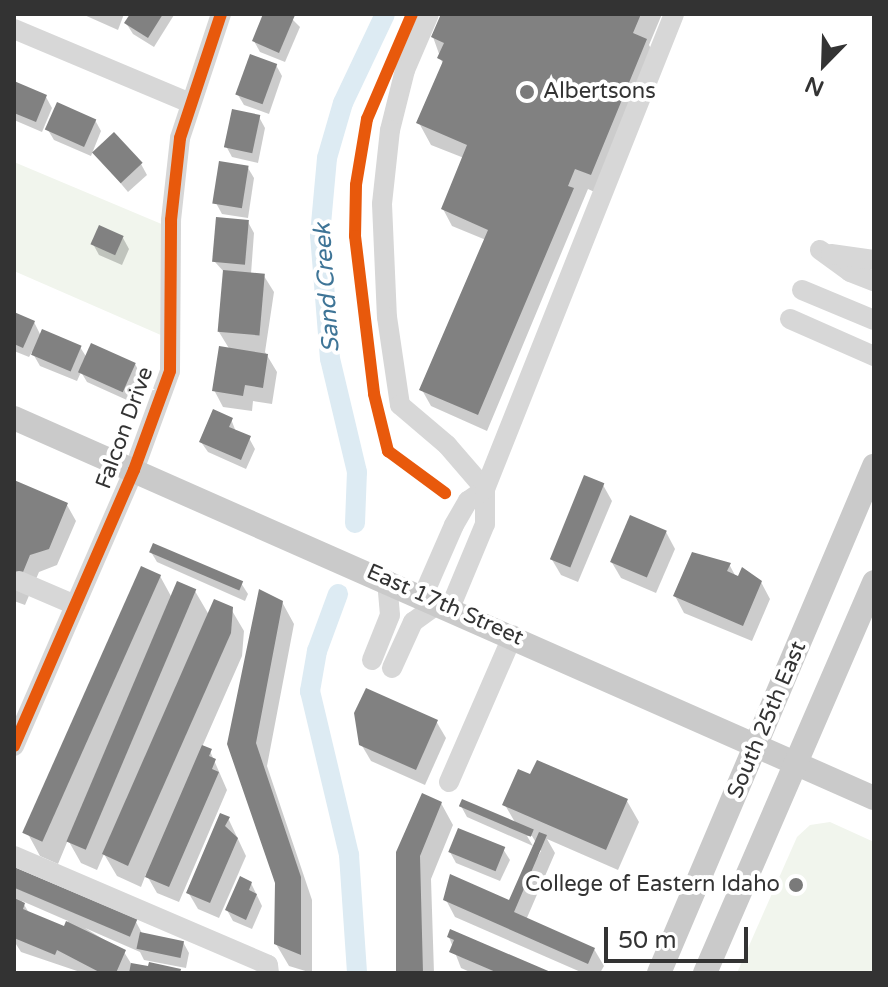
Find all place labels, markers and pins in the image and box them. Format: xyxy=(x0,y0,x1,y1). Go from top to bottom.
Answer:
place label: Albertsons xyxy=(543,79,656,105)
marker: Albertsons xyxy=(518,83,536,101)
place label: College of Eastern Idaho xyxy=(525,872,780,898)
marker: College of Eastern Idaho xyxy=(787,876,805,894)

